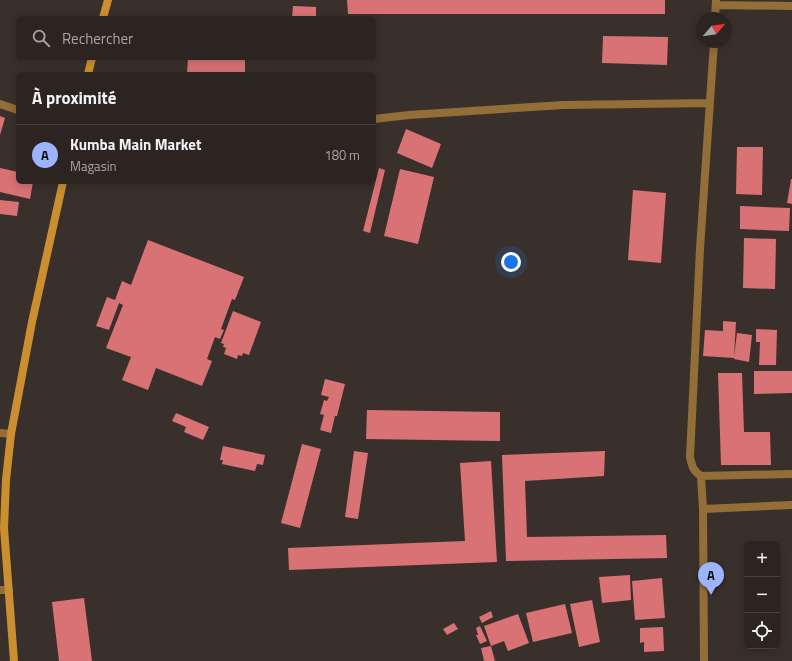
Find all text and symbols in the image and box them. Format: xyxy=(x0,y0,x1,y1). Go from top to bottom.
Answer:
north arrow xyxy=(696,12,732,48)
search box xyxy=(16,16,376,60)
icon: search xyxy=(30,27,52,49)
text: Rechercher xyxy=(62,27,133,50)
text: À proximité xyxy=(32,85,116,111)
text: Kumba Main Market xyxy=(70,133,201,156)
text: A xyxy=(41,145,49,165)
text: 180 m xyxy=(324,145,360,165)
text: Magasin xyxy=(70,156,117,176)
your location xyxy=(501,252,521,272)
map controls xyxy=(744,541,780,649)
button: + xyxy=(744,541,780,577)
pin: A xyxy=(698,562,724,595)
button: − xyxy=(744,577,780,613)
button: locate xyxy=(744,613,780,649)

